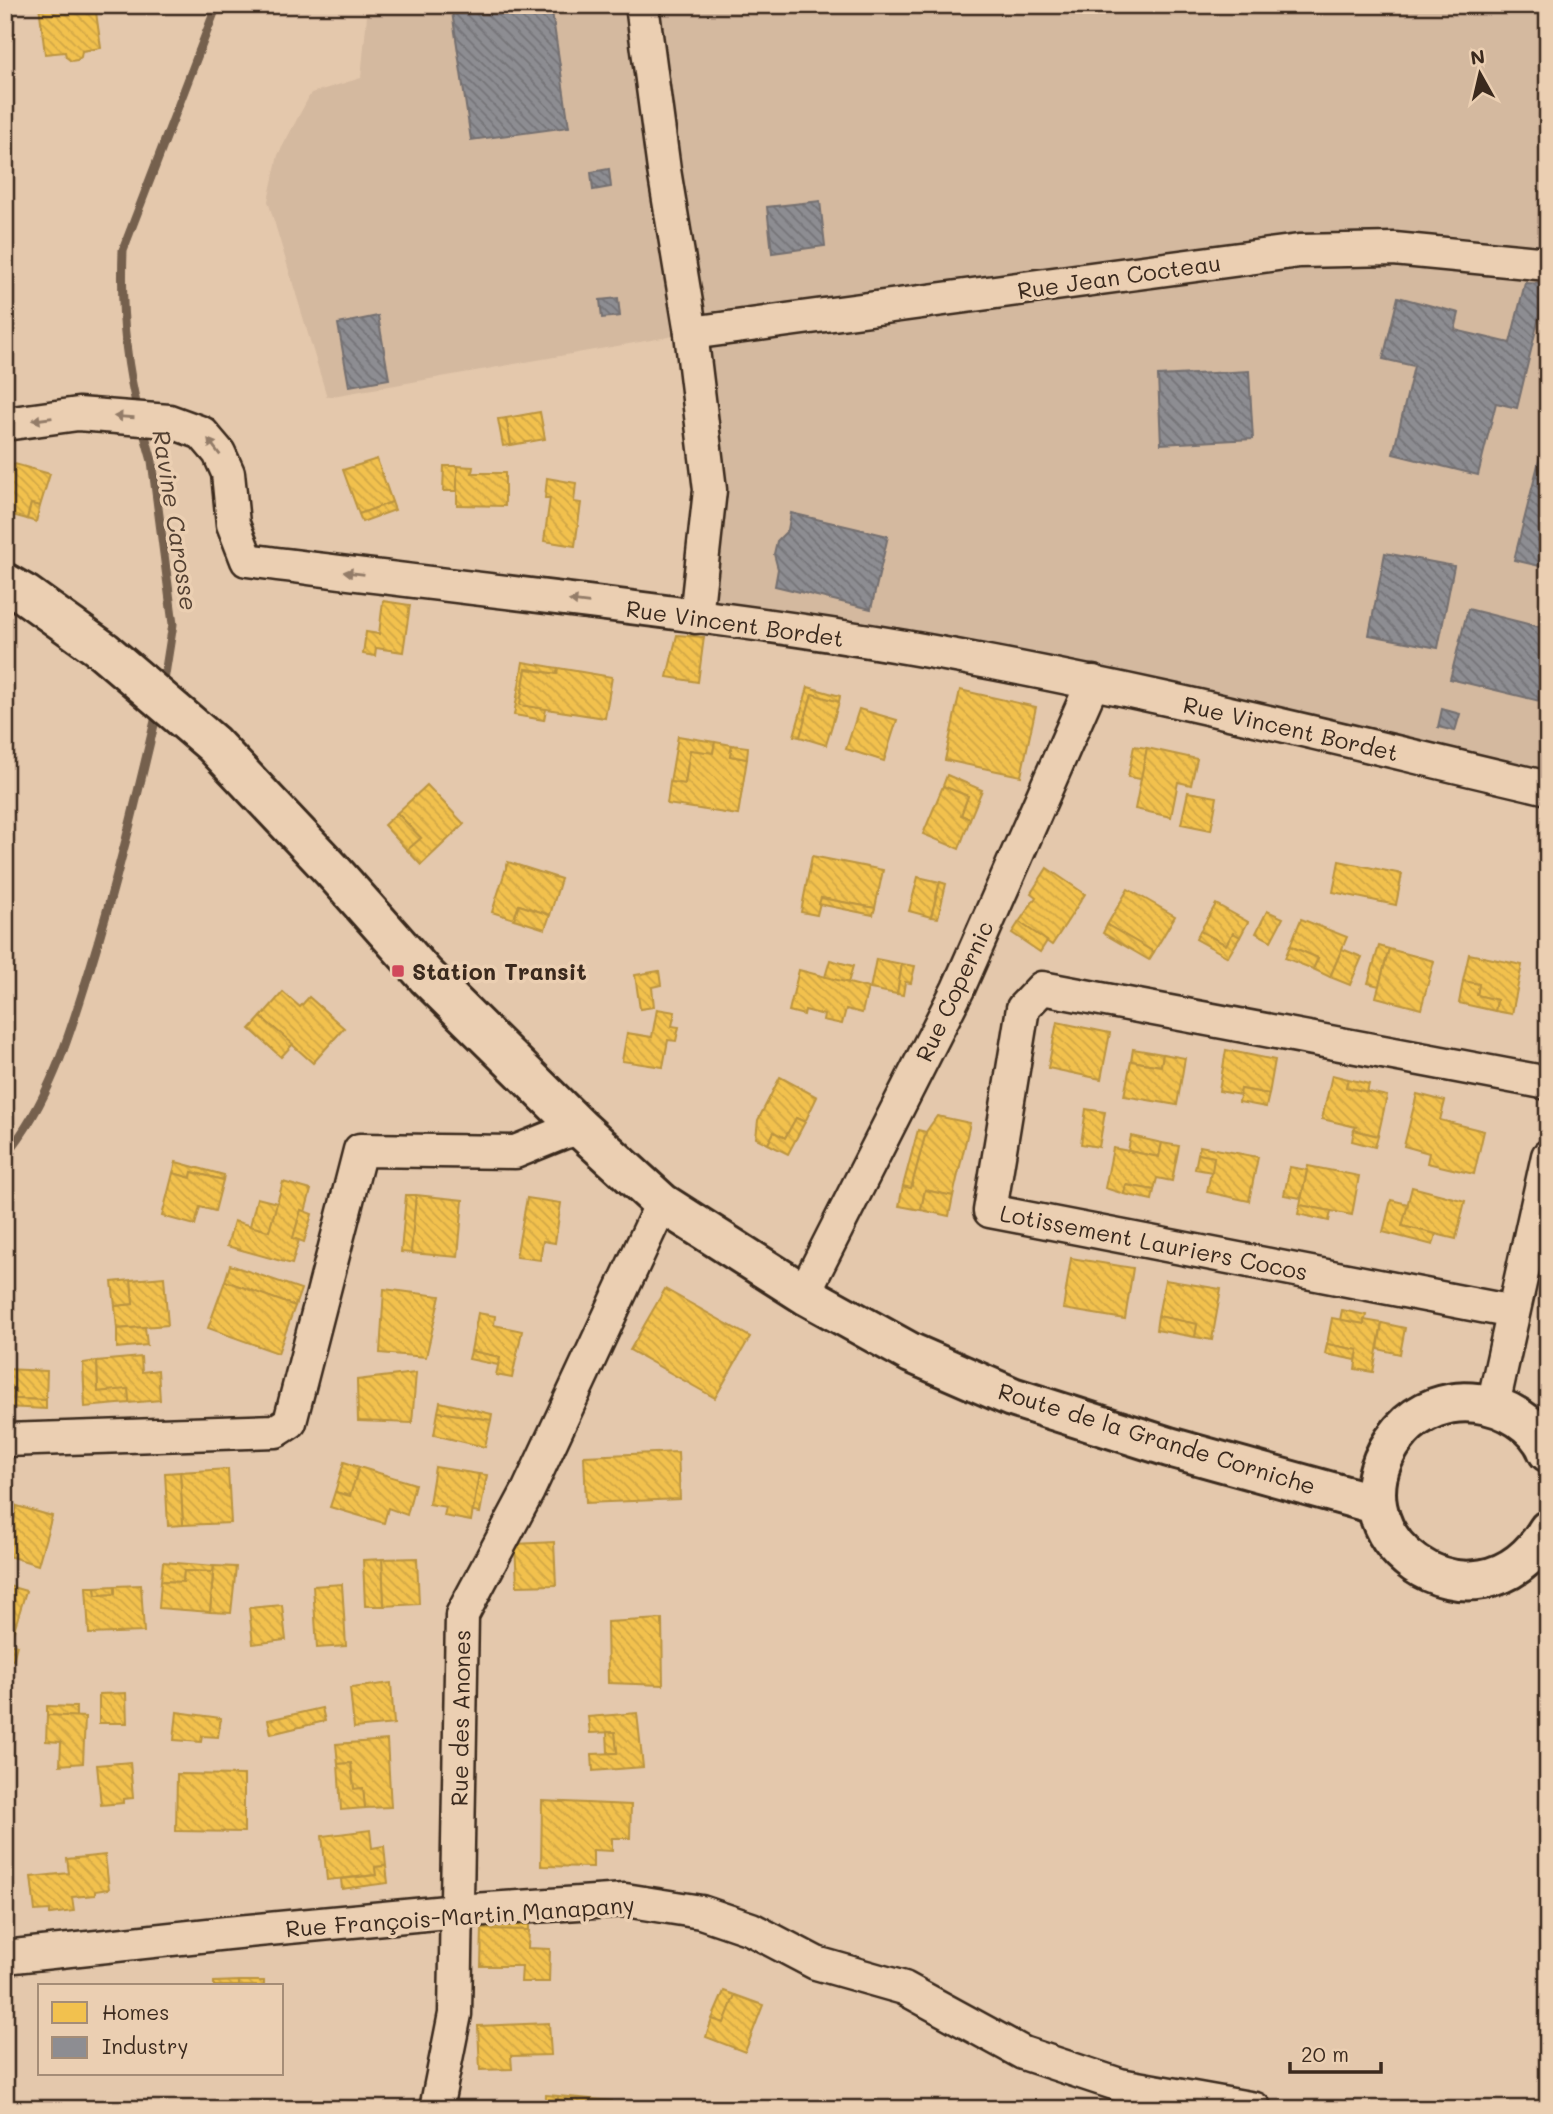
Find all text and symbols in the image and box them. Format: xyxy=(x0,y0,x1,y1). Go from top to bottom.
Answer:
north arrow xyxy=(1444,38,1514,108)
text: N xyxy=(1469,43,1486,70)
street label: Rue Jean Cocteau xyxy=(1015,247,1223,305)
one-way arrow xyxy=(112,412,134,423)
one-way arrow xyxy=(31,414,53,425)
water label: Ravine Carosse xyxy=(146,427,206,613)
one-way arrow xyxy=(206,439,221,457)
one-way arrow xyxy=(343,567,365,578)
street label: Rue Vincent Bordet xyxy=(624,593,846,653)
one-way arrow xyxy=(568,596,590,607)
street label: Rue Vincent Bordet xyxy=(1180,689,1402,767)
street label: Rue Copernic xyxy=(908,916,1000,1066)
place label: Station Transit xyxy=(412,956,587,986)
marker: Station Transit xyxy=(390,963,406,979)
street label: Lotissement Lauriers Cocos xyxy=(998,1197,1310,1287)
street label: Route de la Grande Corniche xyxy=(995,1375,1319,1501)
street label: Rue des Anones xyxy=(443,1629,477,1807)
street label: Rue François-Martin Manapany xyxy=(284,1889,636,1943)
legend xyxy=(38,1984,284,2076)
text: Homes xyxy=(102,1998,169,2025)
scale bar xyxy=(1290,2030,1382,2074)
text: Industry xyxy=(102,2032,189,2059)
text: 20 m xyxy=(1301,2040,1349,2067)

